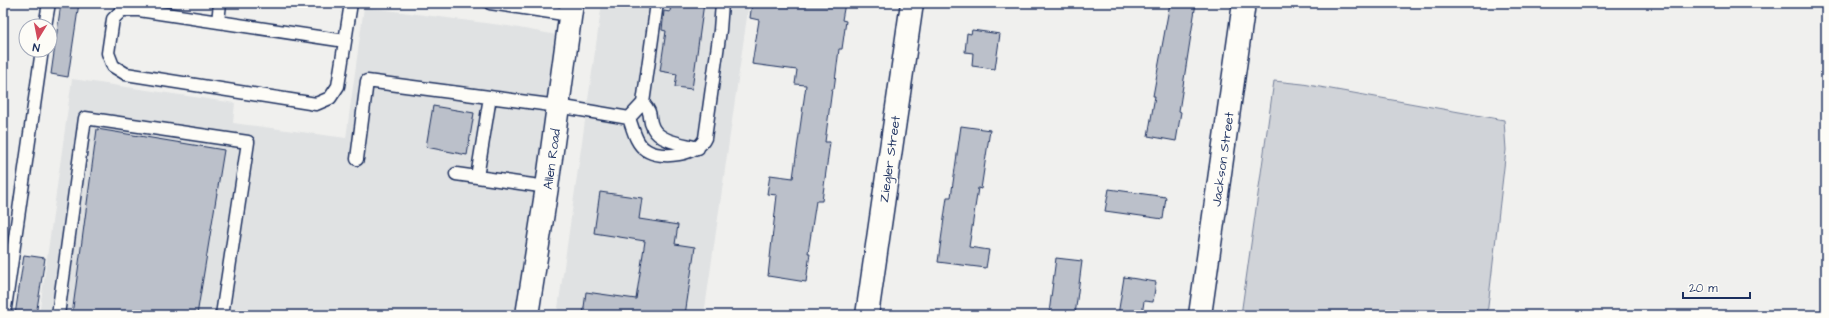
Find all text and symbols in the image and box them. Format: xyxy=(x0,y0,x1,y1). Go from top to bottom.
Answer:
north arrow xyxy=(18,18,58,58)
text: N xyxy=(32,39,41,55)
street label: Jackson Street xyxy=(1207,110,1239,208)
street label: Ziegler Street xyxy=(875,114,906,204)
street label: Allen Road xyxy=(539,127,565,191)
scale bar xyxy=(1683,274,1750,300)
text: 20 m xyxy=(1689,280,1718,297)

